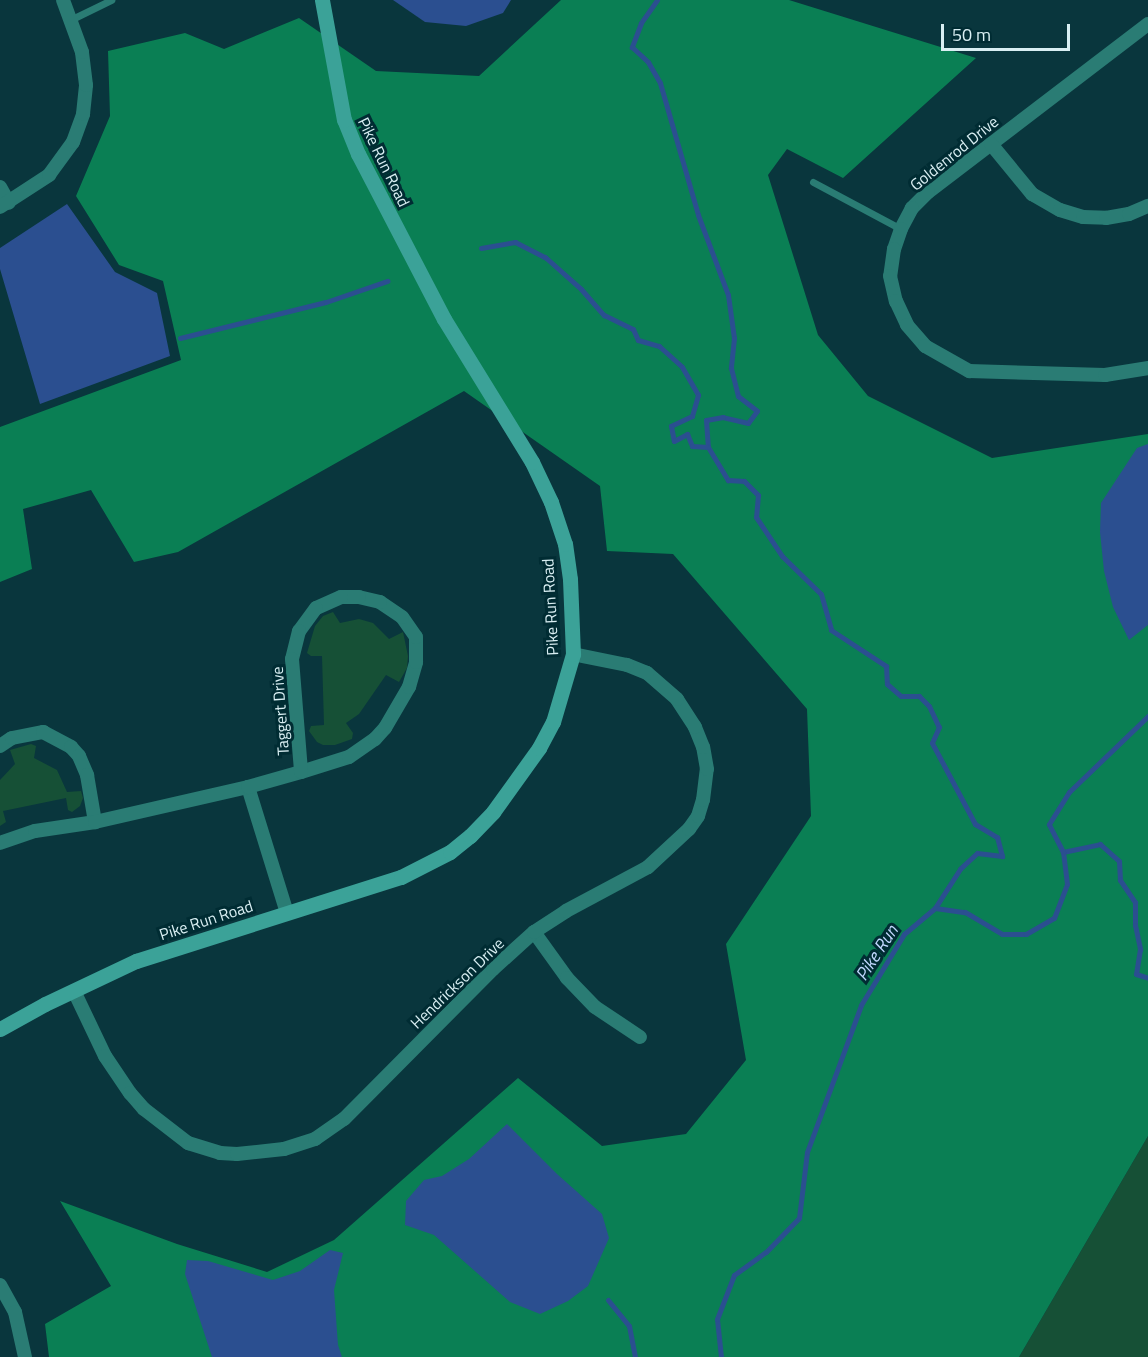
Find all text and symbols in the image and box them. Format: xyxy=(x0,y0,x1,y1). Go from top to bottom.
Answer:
scale bar xyxy=(944,12,1073,50)
text: 50 m xyxy=(952,21,991,48)
street label: Goldenrod Drive xyxy=(906,112,1002,194)
street label: Pike Run Road xyxy=(354,114,414,210)
street label: Pike Run Road xyxy=(538,558,562,656)
street label: Taggert Drive xyxy=(267,666,293,756)
street label: Pike Run Road xyxy=(157,896,255,944)
water label: Pike Run xyxy=(851,921,903,985)
street label: Hendrickson Drive xyxy=(406,934,508,1032)

